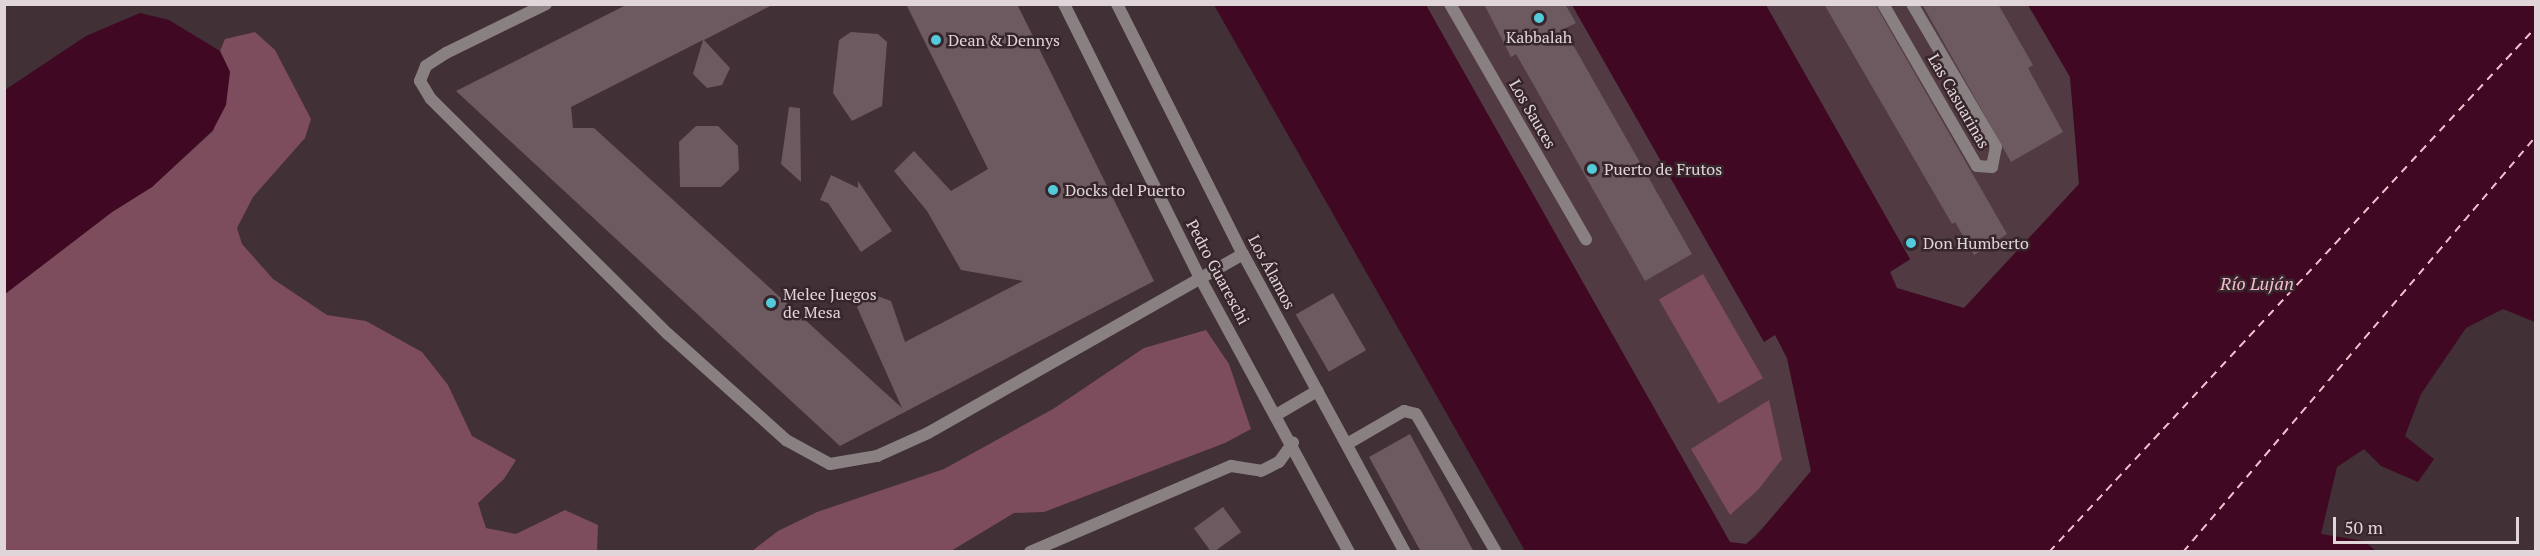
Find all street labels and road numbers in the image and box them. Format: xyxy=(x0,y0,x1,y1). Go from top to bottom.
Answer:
street label: Las Casuarinas xyxy=(1924,50,1994,152)
street label: Los Sauces xyxy=(1506,76,1560,152)
street label: Pedro Guareschi xyxy=(1182,216,1254,328)
street label: Los Álamos xyxy=(1244,231,1300,313)

